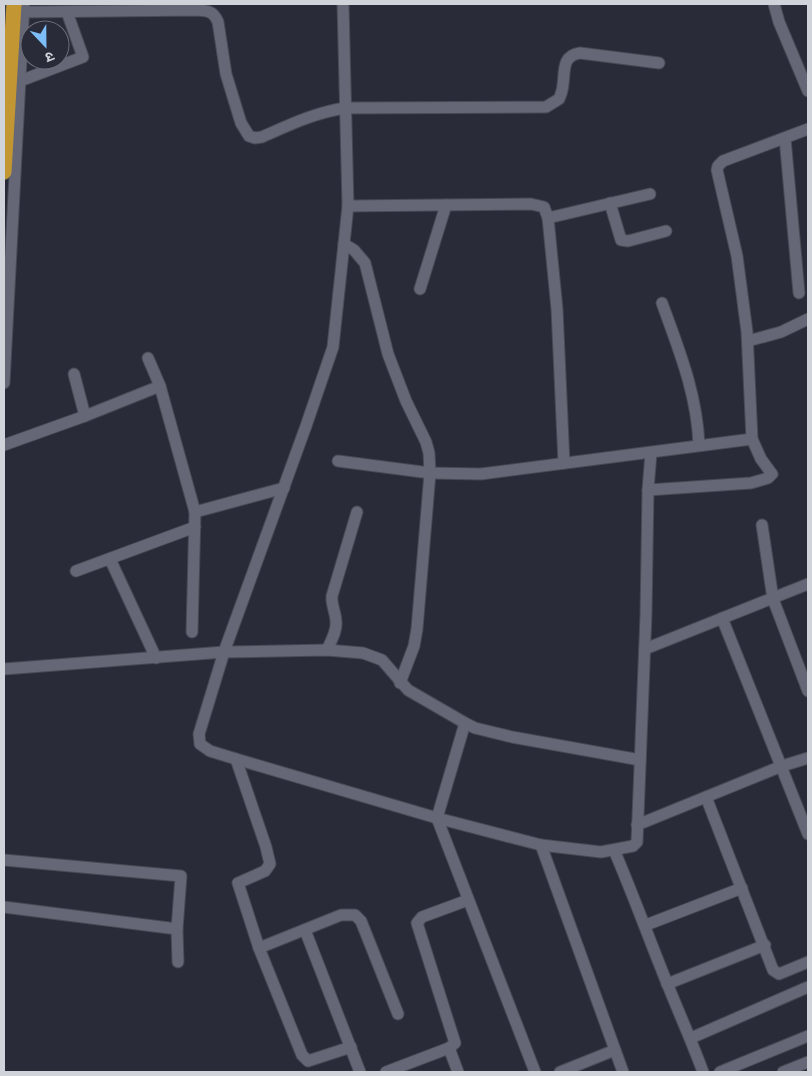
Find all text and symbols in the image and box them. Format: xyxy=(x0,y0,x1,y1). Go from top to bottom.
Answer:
north arrow xyxy=(20,20,70,70)
text: उ xyxy=(42,47,57,67)

